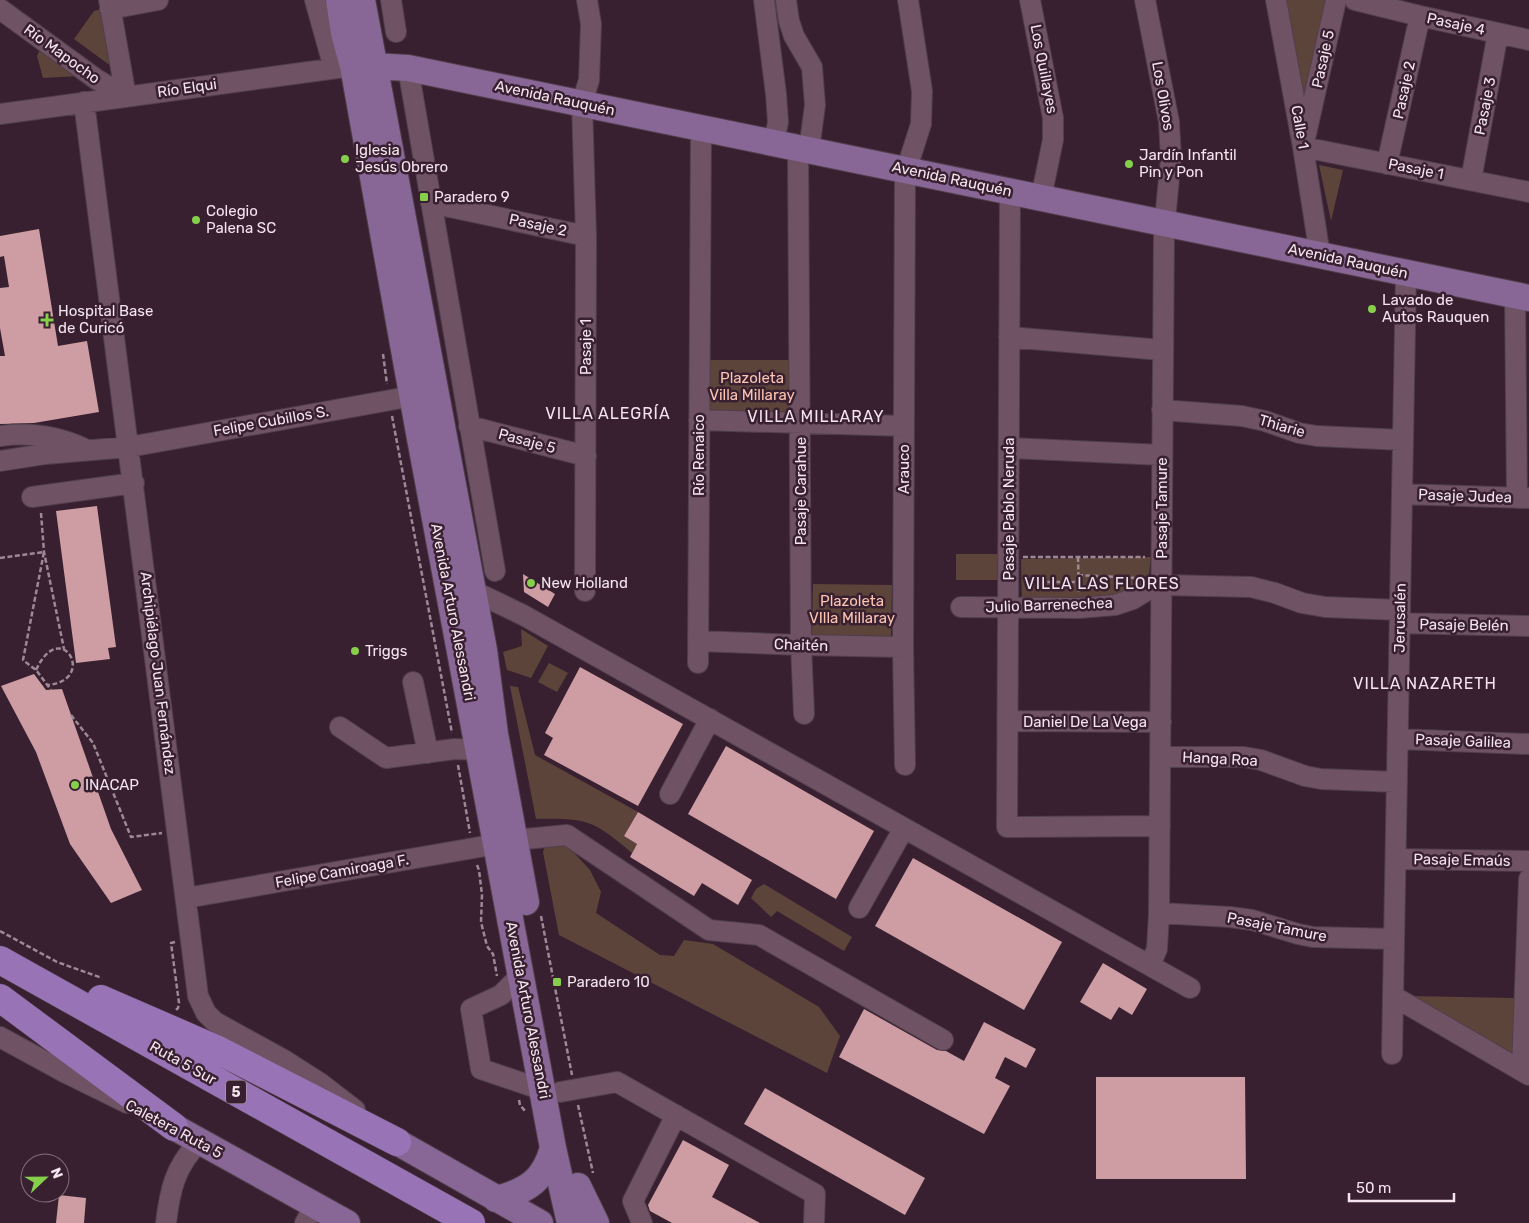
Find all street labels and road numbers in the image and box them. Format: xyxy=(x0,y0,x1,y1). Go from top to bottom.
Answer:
street label: Pasaje 4 xyxy=(1425,9,1487,39)
street label: Río Mapocho xyxy=(21,20,103,88)
street label: Los Quillayes xyxy=(1027,23,1062,115)
street label: Pasaje 5 xyxy=(1308,28,1338,90)
street label: Pasaje 2 xyxy=(1389,59,1419,121)
street label: Los Olivos xyxy=(1148,60,1178,132)
street label: Río Elqui xyxy=(156,75,218,101)
street label: Pasaje 3 xyxy=(1471,75,1499,137)
street label: Avenida Rauquén xyxy=(493,76,617,120)
street label: Calle 1 xyxy=(1287,104,1313,150)
street label: Pasaje 1 xyxy=(1387,155,1445,183)
street label: Avenida Rauquén xyxy=(890,157,1014,201)
street label: Pasaje 2 xyxy=(507,210,569,240)
street label: Avenida Rauquén xyxy=(1286,239,1410,283)
street label: Pasaje 1 xyxy=(577,319,595,375)
street label: Felipe Cubillos S. xyxy=(212,402,330,440)
street label: Thiarie xyxy=(1257,411,1307,441)
street label: Río Renaico xyxy=(690,414,708,496)
street label: Pasaje 5 xyxy=(496,425,558,457)
street label: Pasaje Carahue xyxy=(792,437,810,545)
street label: Pasaje Pablo Neruda xyxy=(1000,437,1018,581)
street label: Arauco xyxy=(895,444,913,494)
street label: Pasaje Tamure xyxy=(1153,457,1171,559)
street label: Pasaje Judea xyxy=(1418,485,1512,507)
street label: Avenida Arturo Alessandri xyxy=(427,522,479,702)
street label: Archipiélago Juan Fernández xyxy=(137,570,179,776)
street label: Jerusalén xyxy=(1390,583,1410,653)
street label: Julio Barrenechea xyxy=(985,594,1113,616)
street label: Pasaje Belén xyxy=(1419,615,1509,635)
street label: Chaitén xyxy=(774,635,828,655)
street label: Daniel De La Vega xyxy=(1023,713,1147,731)
street label: Pasaje Galilea xyxy=(1415,730,1511,752)
street label: Hanga Roa xyxy=(1182,748,1258,770)
street label: Felipe Camiroaga F. xyxy=(274,850,410,892)
street label: Pasaje Emaús xyxy=(1413,850,1511,870)
street label: Pasaje Tamure xyxy=(1226,909,1328,945)
street label: Avenida Arturo Alessandri xyxy=(502,920,554,1100)
street label: Ruta 5 Sur xyxy=(147,1037,220,1089)
road number: 5 xyxy=(226,1080,246,1104)
street label: Caletera Ruta 5 xyxy=(122,1096,226,1162)

